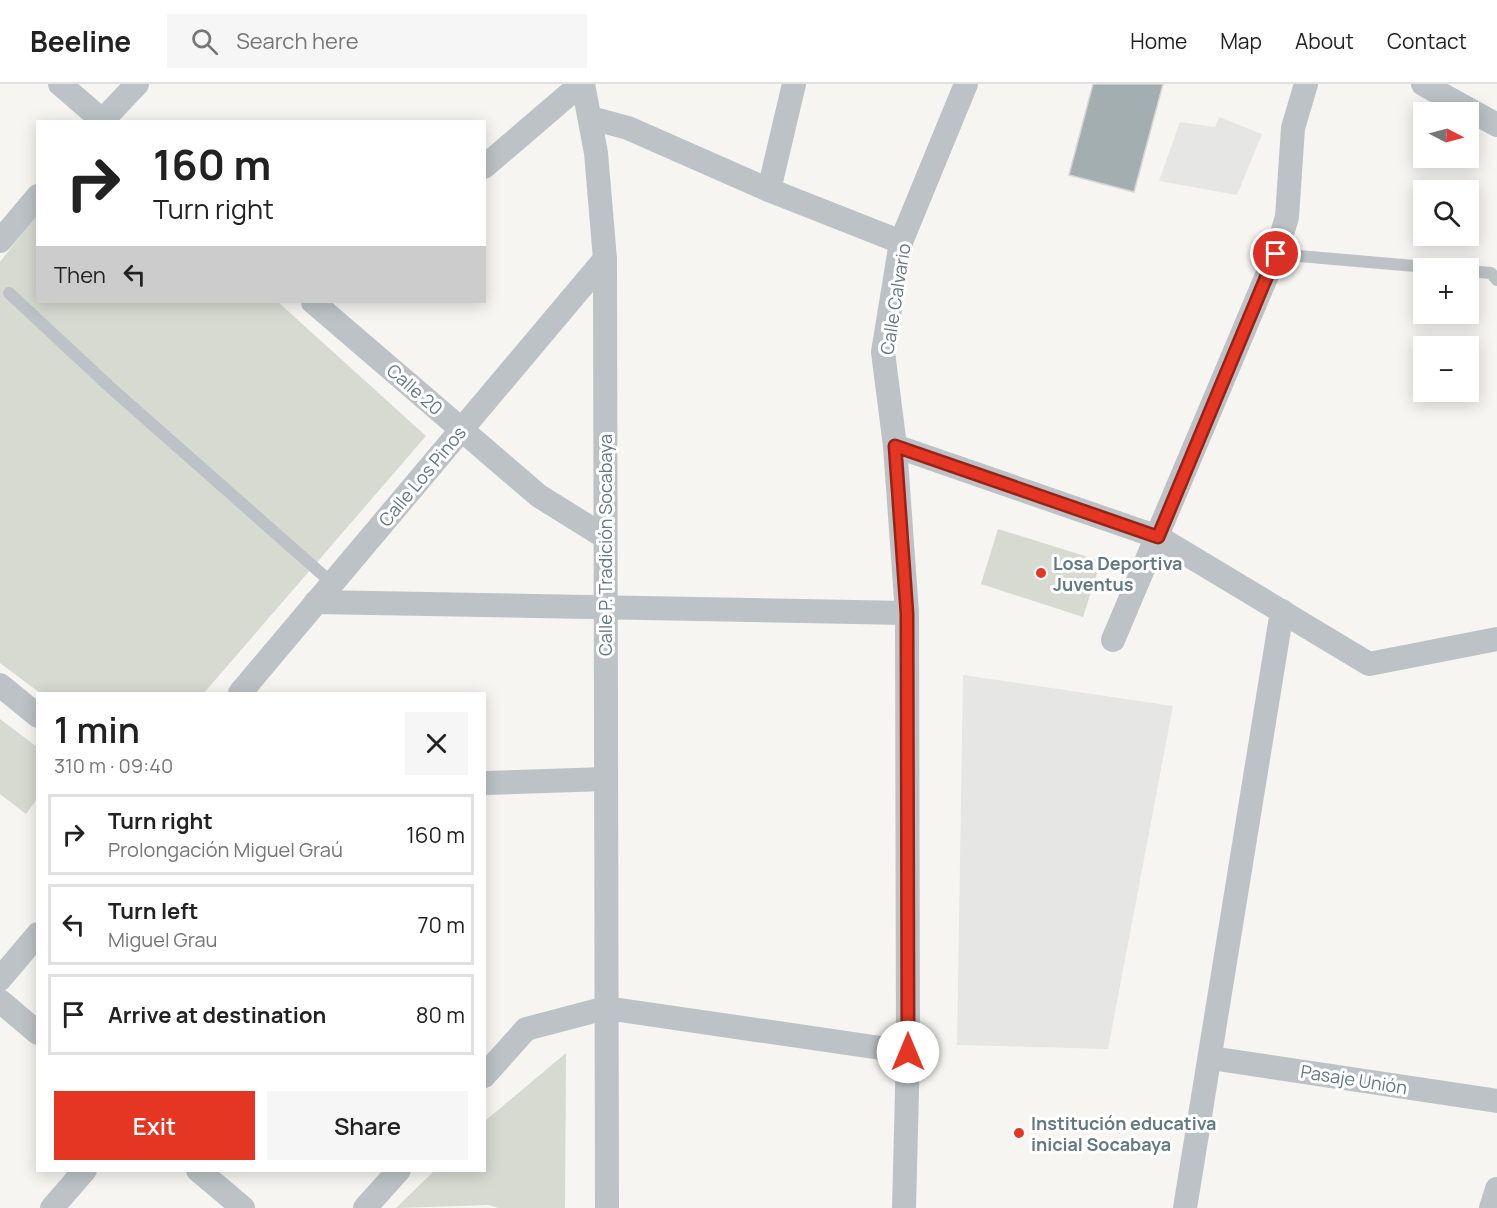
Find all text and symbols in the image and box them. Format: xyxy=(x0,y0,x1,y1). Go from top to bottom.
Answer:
search box xyxy=(167,14,587,68)
text: Beeline xyxy=(30,22,131,60)
icon: search xyxy=(188,25,221,58)
text: Search here xyxy=(236,26,359,56)
text: Home xyxy=(1130,27,1187,55)
text: Map xyxy=(1220,27,1262,55)
text: About xyxy=(1295,27,1354,55)
text: Contact xyxy=(1387,27,1467,55)
north arrow xyxy=(1413,102,1479,168)
map controls xyxy=(1413,102,1479,402)
text: 160 m xyxy=(153,135,271,193)
icon: right xyxy=(54,144,132,222)
button: search xyxy=(1413,180,1479,246)
text: Turn right xyxy=(153,190,274,227)
pin xyxy=(1250,228,1301,279)
icon: arrive xyxy=(1259,237,1292,270)
street label: Calle Calvario xyxy=(874,242,916,356)
icon: left xyxy=(118,258,151,291)
button: + xyxy=(1413,258,1479,324)
text: Then xyxy=(54,260,106,290)
button: − xyxy=(1413,336,1479,402)
street label: Calle 20 xyxy=(382,358,448,420)
street label: Calle Los Pinos xyxy=(373,421,471,531)
street label: Calle P. Tradición Socabaya xyxy=(593,434,617,656)
place label: Losa Deportiva Juventus xyxy=(1053,551,1182,596)
marker: Losa Deportiva Juventus xyxy=(1034,566,1048,580)
text: 1 min xyxy=(54,705,140,754)
button: close xyxy=(405,712,468,775)
text: 310 m · 09:40 xyxy=(54,752,173,779)
text: Turn right xyxy=(108,806,213,836)
icon: right xyxy=(57,818,90,851)
text: 160 m xyxy=(406,820,465,850)
text: Prolongación Miguel Graú xyxy=(108,836,343,863)
text: Turn left xyxy=(108,896,198,926)
icon: left xyxy=(57,908,90,941)
text: 70 m xyxy=(417,910,465,940)
text: Miguel Grau xyxy=(108,926,217,953)
icon: arrive xyxy=(57,998,90,1031)
text: Arrive at destination xyxy=(108,1000,326,1030)
text: 80 m xyxy=(416,1000,465,1030)
position arrow xyxy=(876,1020,940,1084)
street label: Pasaje Unión xyxy=(1299,1059,1409,1099)
button: Exit xyxy=(54,1091,255,1160)
button: Share xyxy=(267,1091,468,1160)
place label: Institución educativa inicial Socabaya xyxy=(1031,1111,1216,1156)
marker: Institución educativa inicial Socabaya xyxy=(1012,1126,1026,1140)

